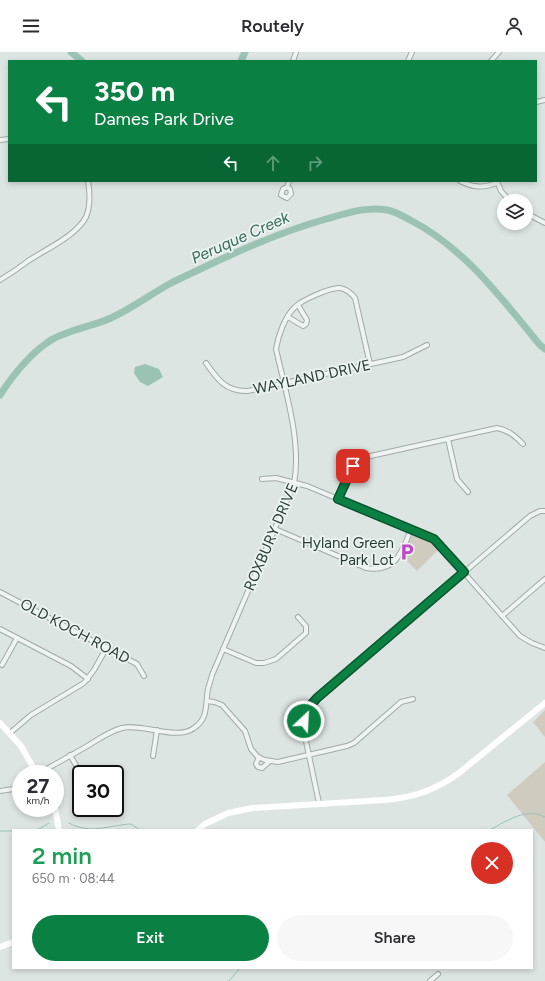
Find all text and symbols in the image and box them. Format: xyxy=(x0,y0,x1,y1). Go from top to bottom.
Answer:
icon: menu xyxy=(20,15,42,37)
text: Routely xyxy=(241,15,304,37)
icon: person xyxy=(503,15,525,37)
text: 350 m xyxy=(94,74,175,108)
icon: left xyxy=(28,76,80,128)
text: Dames Park Drive xyxy=(94,108,234,130)
icon: left xyxy=(220,152,242,174)
icon: ahead xyxy=(262,152,284,174)
icon: right xyxy=(304,152,326,174)
map controls xyxy=(497,194,533,230)
button: layers xyxy=(497,194,533,230)
water label: Peruque Creek xyxy=(188,207,293,268)
street label: WAYLAND DRIVE xyxy=(252,356,372,398)
pin xyxy=(336,449,370,483)
icon: arrive xyxy=(342,455,364,477)
street label: ROXBURY DRIVE xyxy=(240,480,302,594)
place label: Hyland Green Park Lot xyxy=(302,534,394,569)
parking icon: Hyland Green Park Lot xyxy=(397,542,417,562)
street label: OLD KOCH ROAD xyxy=(17,595,133,667)
position arrow xyxy=(283,700,325,742)
speed limit sign: 30 xyxy=(72,765,124,817)
text: 27 xyxy=(27,774,49,798)
text: km/h xyxy=(27,794,49,807)
text: 2 min xyxy=(32,841,92,870)
button: close xyxy=(471,842,513,884)
text: 650 m · 08:44 xyxy=(32,871,115,886)
button: Exit xyxy=(32,915,269,961)
button: Share xyxy=(277,915,513,961)

